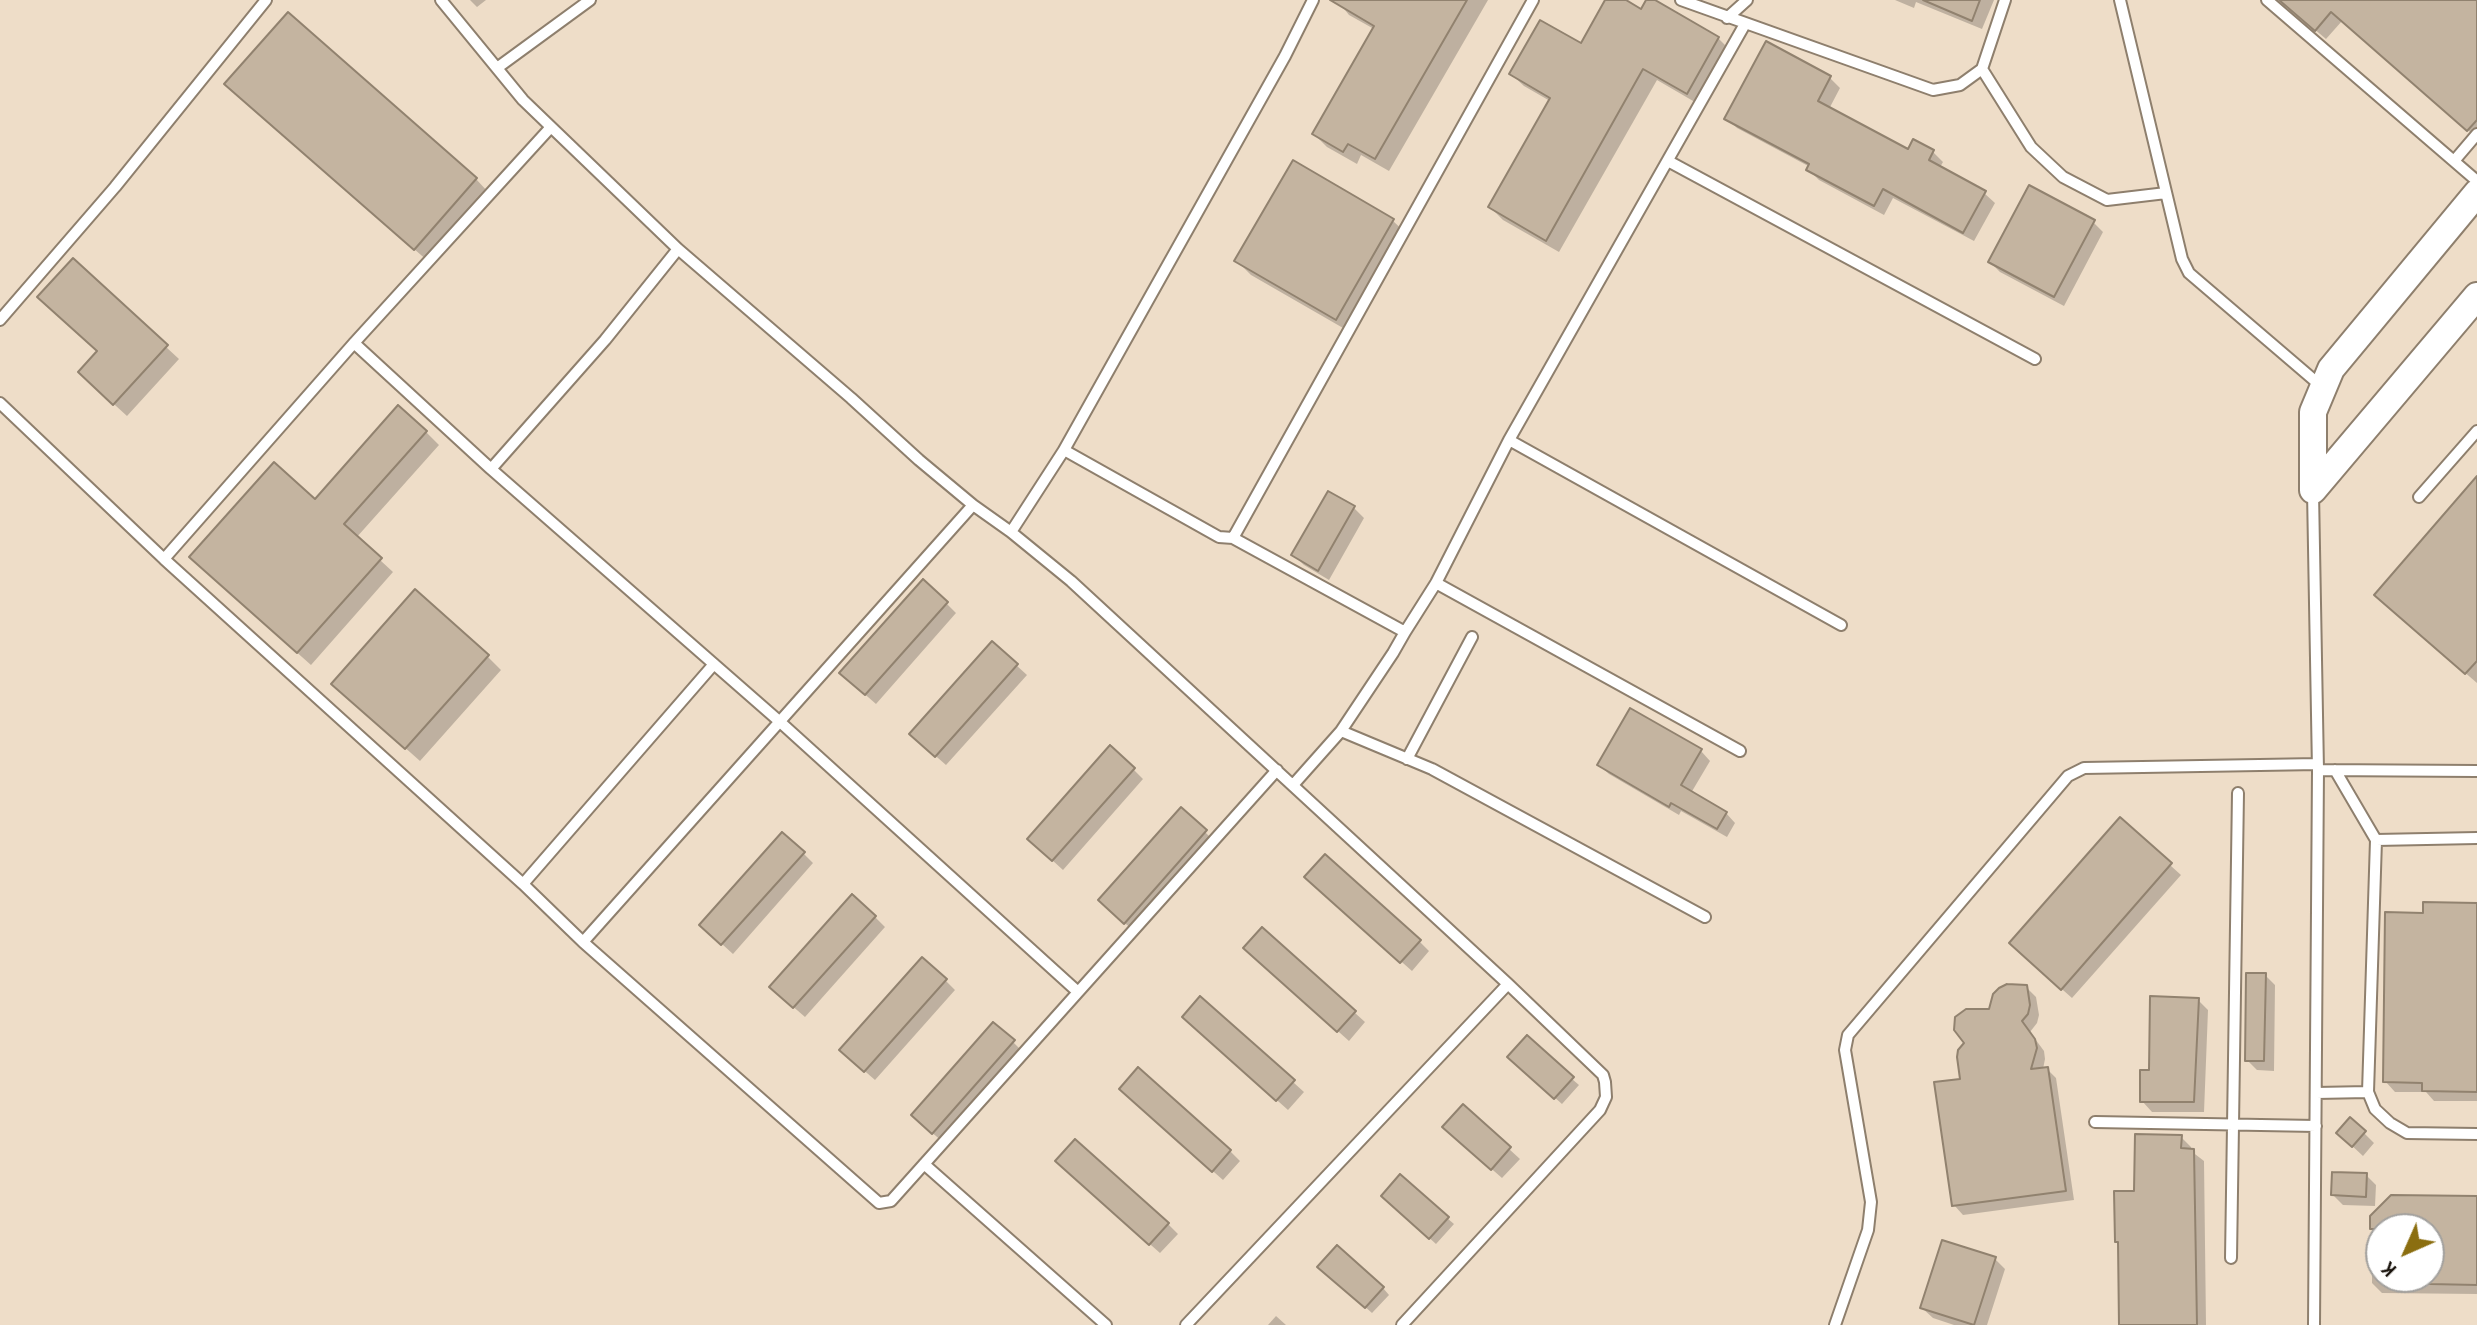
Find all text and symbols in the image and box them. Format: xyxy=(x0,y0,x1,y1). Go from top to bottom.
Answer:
north arrow xyxy=(2365,1213,2445,1293)
text: K xyxy=(2376,1256,2402,1282)

